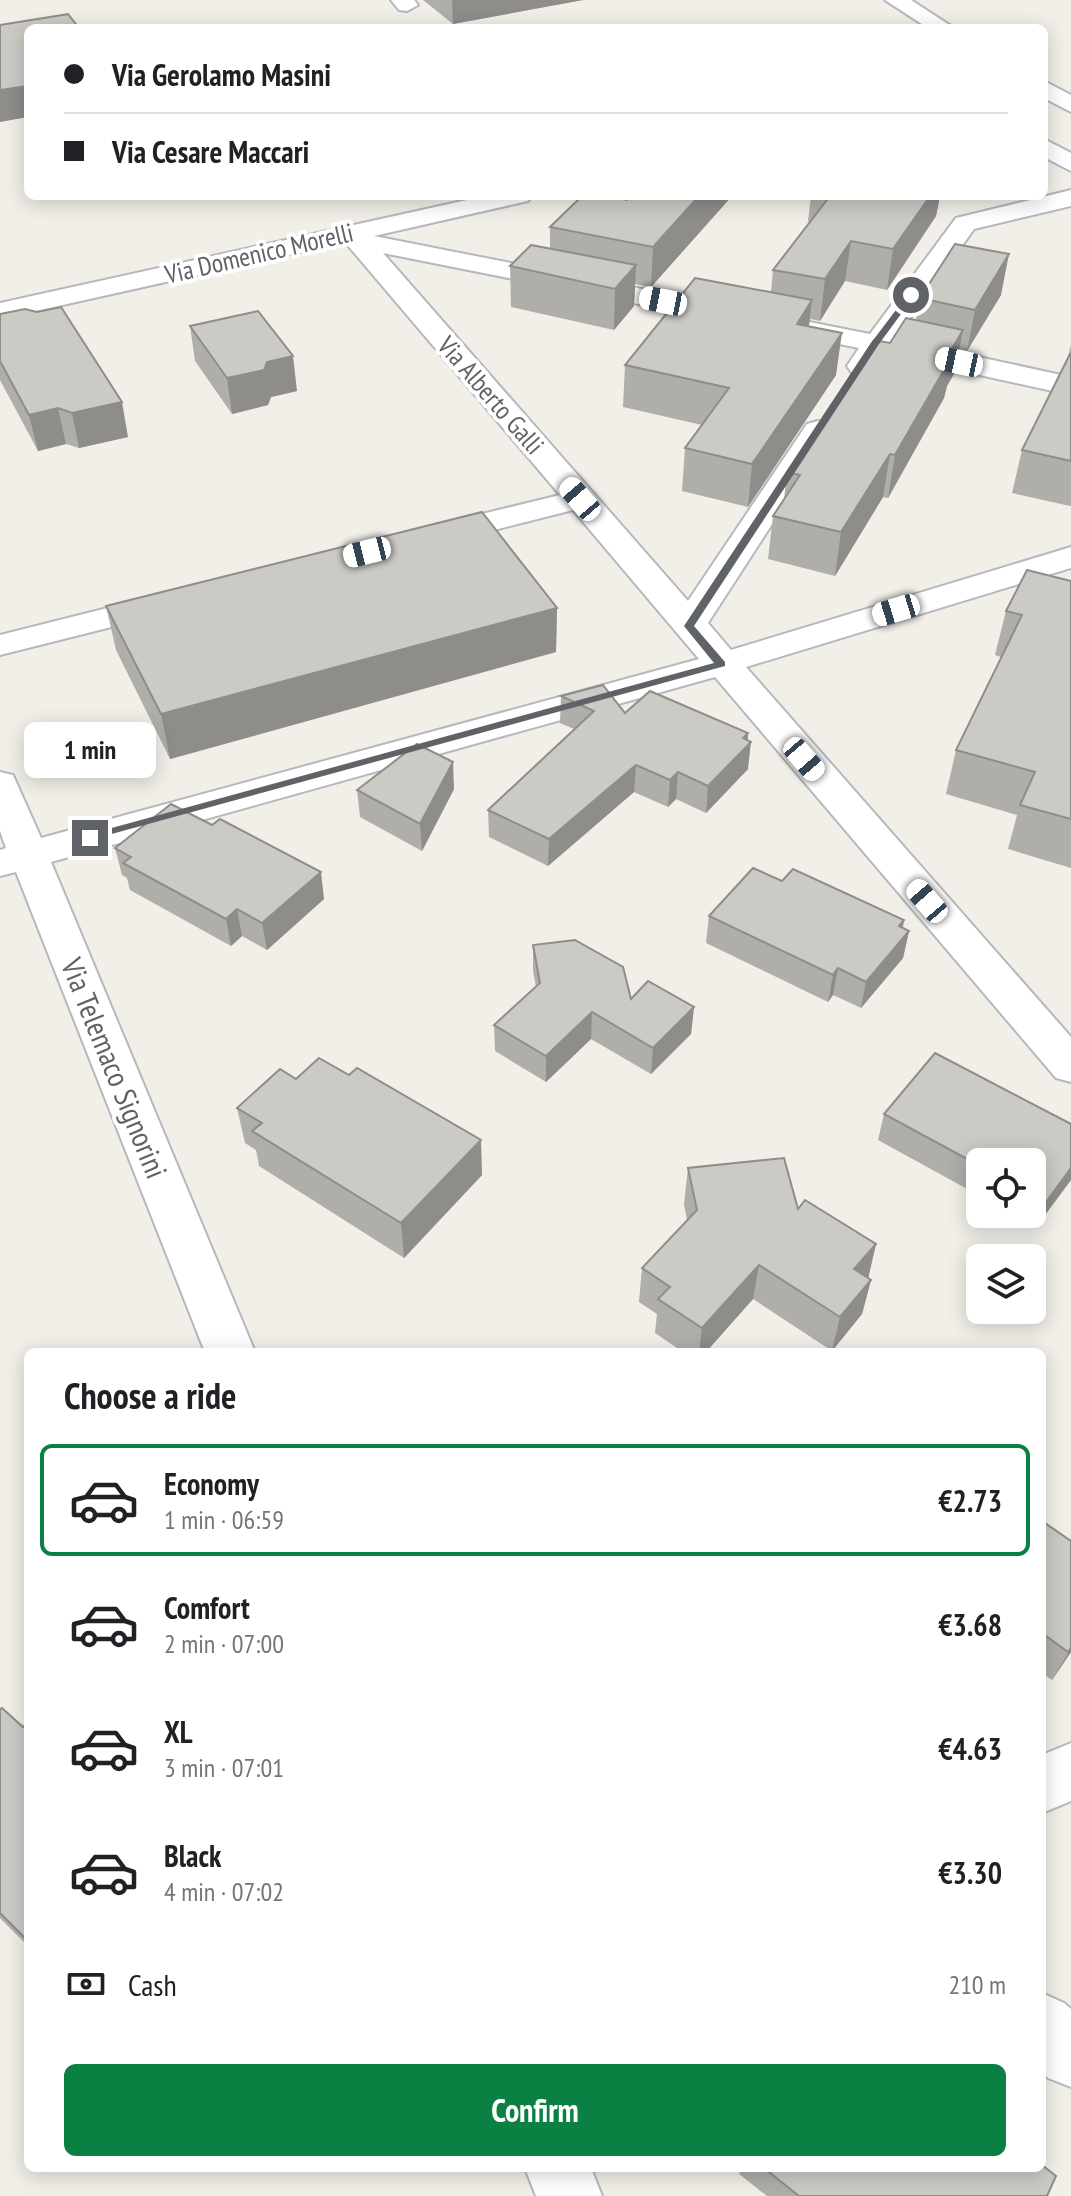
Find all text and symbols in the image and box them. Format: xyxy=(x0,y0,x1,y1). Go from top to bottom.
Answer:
text: Via Gerolamo Masini xyxy=(112,55,331,94)
text: Via Cesare Maccari xyxy=(112,132,309,171)
street label: Via Domenico Morelli xyxy=(161,215,356,291)
route start xyxy=(893,277,929,313)
car xyxy=(637,285,689,317)
street label: Via Alberto Galli xyxy=(430,328,551,461)
car xyxy=(933,345,985,379)
car xyxy=(555,473,605,525)
car xyxy=(341,535,393,569)
car xyxy=(870,592,922,628)
callout: 1 min xyxy=(24,722,156,778)
text: 1 min xyxy=(64,733,116,766)
car xyxy=(779,733,829,785)
route end xyxy=(72,820,108,856)
car xyxy=(902,875,952,927)
street label: Via Telemaco Signorini xyxy=(53,951,177,1184)
map controls xyxy=(966,1148,1046,1324)
button: locate xyxy=(966,1148,1046,1228)
button: layers xyxy=(966,1244,1046,1324)
text: Choose a ride xyxy=(64,1372,236,1419)
icon: car xyxy=(68,1464,140,1536)
text: Economy xyxy=(164,1464,259,1503)
text: €2.73 xyxy=(938,1481,1002,1520)
text: 1 min · 06:59 xyxy=(164,1503,284,1536)
icon: car xyxy=(68,1588,140,1660)
text: Comfort xyxy=(164,1588,250,1627)
text: €3.68 xyxy=(938,1605,1002,1644)
text: 2 min · 07:00 xyxy=(164,1627,284,1660)
icon: car xyxy=(68,1712,140,1784)
text: XL xyxy=(164,1712,193,1751)
text: €4.63 xyxy=(938,1729,1002,1768)
text: 3 min · 07:01 xyxy=(164,1751,284,1784)
icon: car xyxy=(68,1836,140,1908)
text: Black xyxy=(164,1836,221,1875)
text: €3.30 xyxy=(938,1853,1002,1892)
text: 4 min · 07:02 xyxy=(164,1875,284,1908)
icon: cash xyxy=(64,1962,108,2006)
text: Cash xyxy=(128,1965,177,2004)
text: 210 m xyxy=(948,1968,1006,2001)
button: Confirm xyxy=(64,2064,1006,2156)

